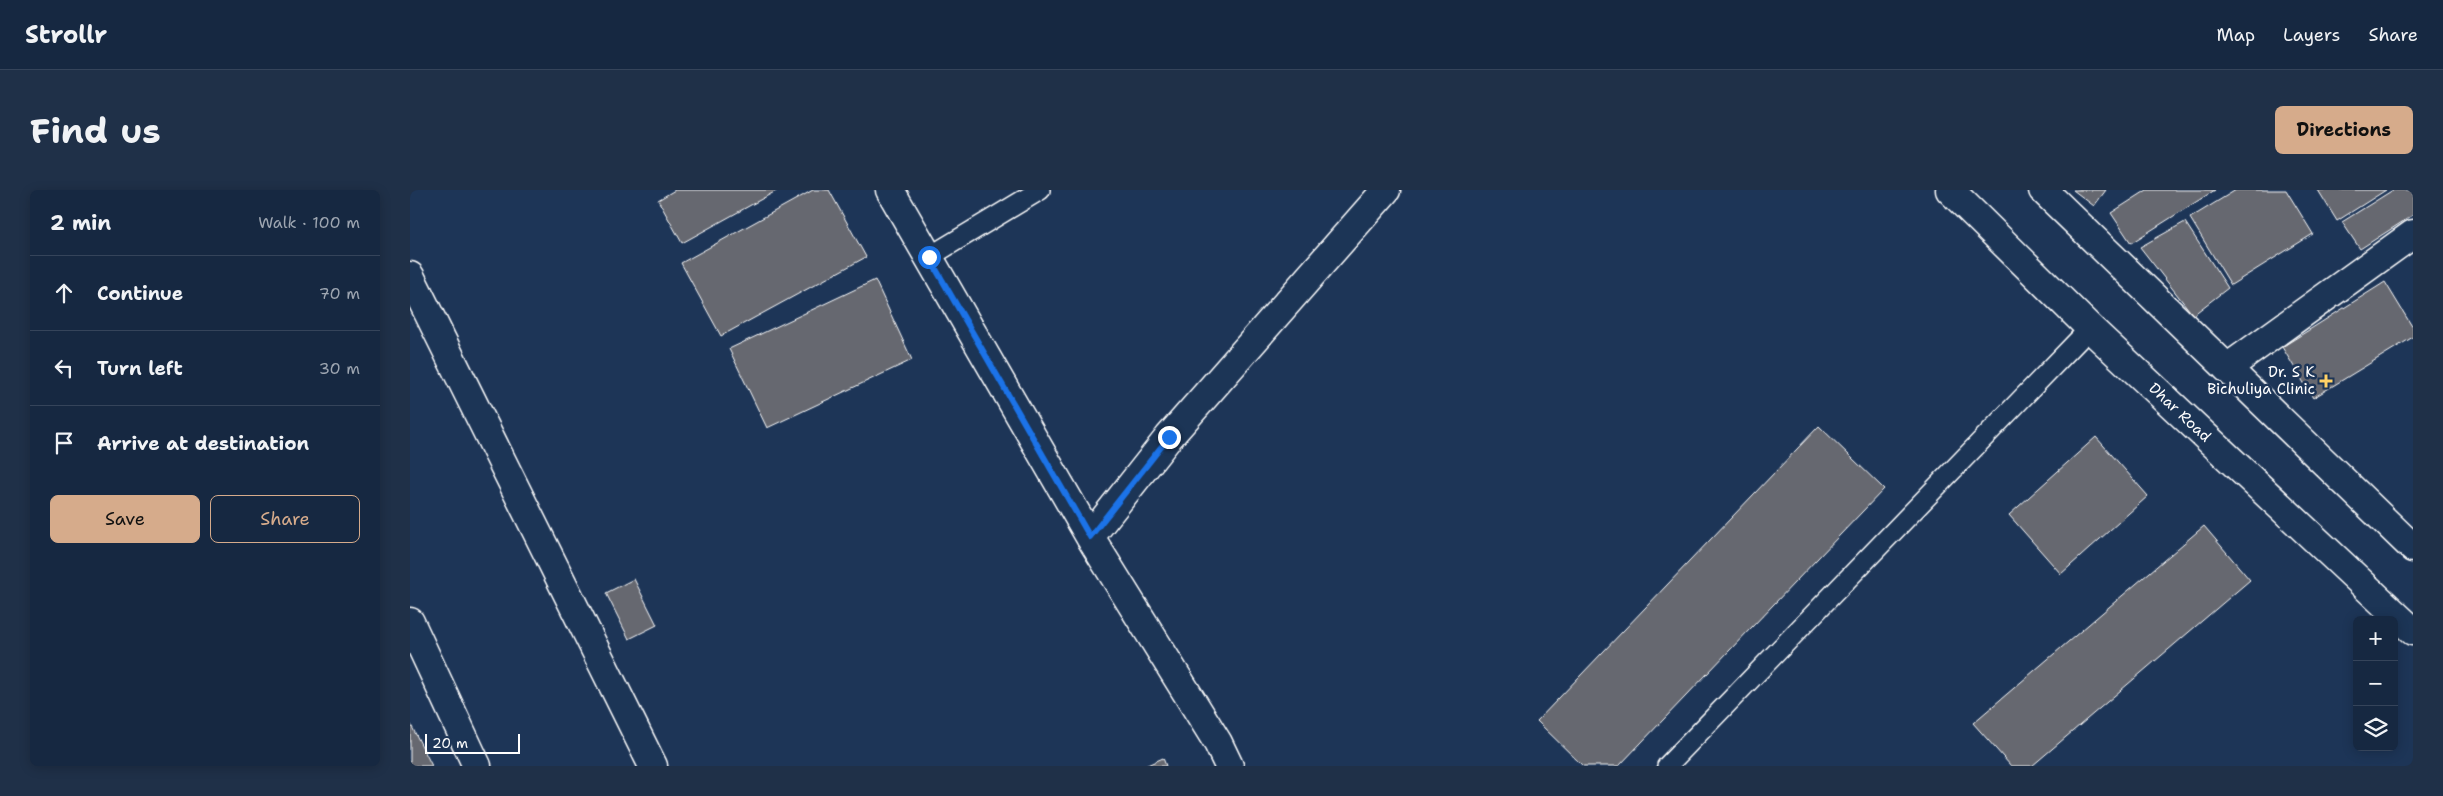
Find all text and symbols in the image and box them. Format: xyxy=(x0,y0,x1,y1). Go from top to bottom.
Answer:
text: Strollr xyxy=(25,19,107,51)
text: Map xyxy=(2217,23,2255,47)
text: Layers xyxy=(2283,23,2340,47)
text: Share xyxy=(2368,23,2418,47)
button: Directions xyxy=(2275,106,2413,154)
text: Find us xyxy=(30,107,161,154)
text: 2 min xyxy=(50,209,111,237)
text: Walk · 100 m xyxy=(258,212,360,233)
route start xyxy=(918,246,941,269)
icon: ahead xyxy=(50,279,78,307)
text: Continue xyxy=(97,281,183,306)
text: 70 m xyxy=(319,283,360,304)
icon: left xyxy=(50,354,78,382)
text: Turn left xyxy=(97,356,183,381)
text: 30 m xyxy=(319,358,360,379)
place label: Dr. S K Bichuliya Clinic xyxy=(2207,362,2315,399)
marker: Dr. S K Bichuliya Clinic xyxy=(2319,374,2333,388)
street label: Dhar Road xyxy=(2145,378,2216,447)
route end xyxy=(1158,426,1181,449)
icon: arrive xyxy=(50,429,78,457)
text: Arrive at destination xyxy=(97,431,309,456)
button: Save xyxy=(50,495,200,543)
button: Share xyxy=(210,495,360,543)
map controls xyxy=(2353,616,2398,751)
button: + xyxy=(2353,616,2398,661)
button: − xyxy=(2353,661,2398,706)
button: layers xyxy=(2353,706,2398,751)
scale bar xyxy=(425,731,520,754)
text: 20 m xyxy=(432,734,468,752)

